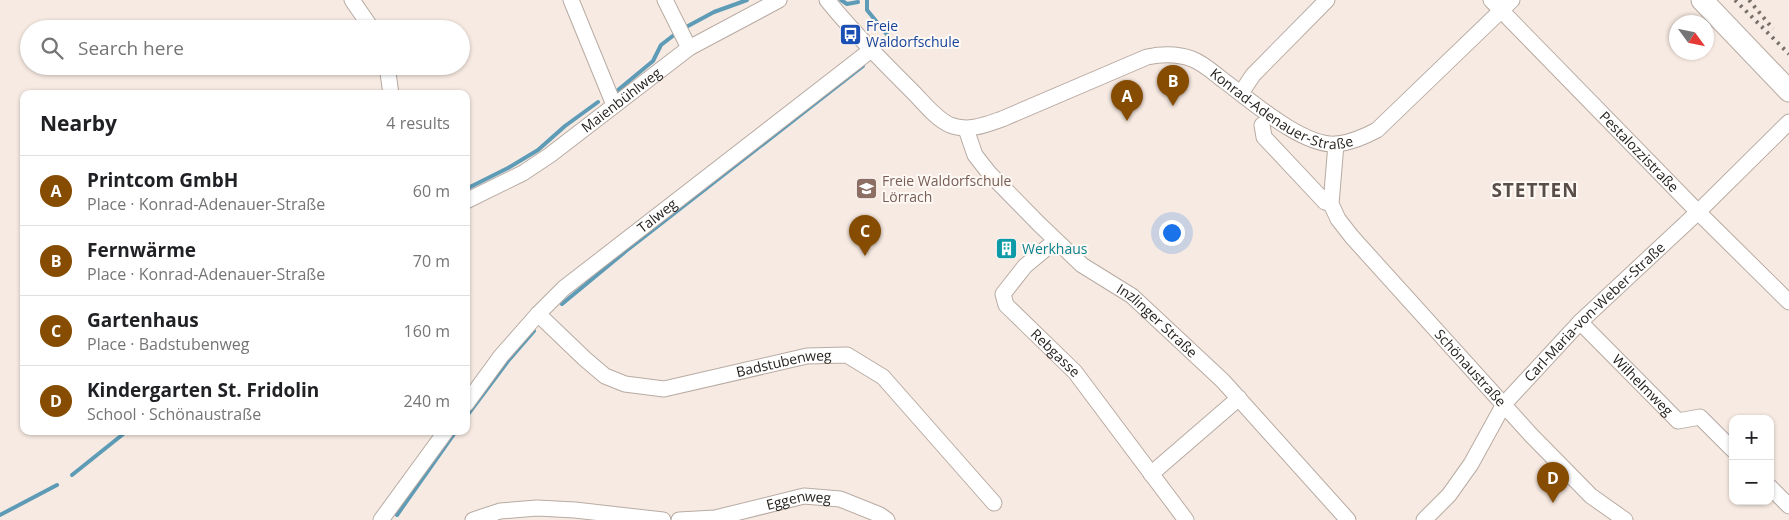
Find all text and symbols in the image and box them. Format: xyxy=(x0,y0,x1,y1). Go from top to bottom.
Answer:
north arrow xyxy=(1669,15,1714,60)
place label: Freie Waldorfschule xyxy=(866,16,960,51)
search box xyxy=(20,20,470,75)
bus stop icon: Freie Waldorfschule xyxy=(838,22,862,46)
icon: search xyxy=(38,34,66,62)
text: Search here xyxy=(78,35,184,61)
street label: Maienbühlweg xyxy=(577,63,665,136)
street label: Konrad-Adenauer-Straße xyxy=(1207,64,1355,153)
pin: B xyxy=(1157,65,1189,106)
pin: A xyxy=(1111,80,1143,121)
street label: Pestalozzistraße xyxy=(1596,107,1683,196)
text: Nearby xyxy=(40,109,117,137)
text: 4 results xyxy=(386,112,450,134)
text: Printcom GmbH xyxy=(87,167,238,193)
place label: Freie Waldorfschule Lörrach xyxy=(882,171,1012,206)
school or university icon: Freie Waldorfschule Lörrach xyxy=(854,177,878,201)
district label: STETTEN xyxy=(1491,177,1579,203)
text: A xyxy=(50,180,62,202)
text: 60 m xyxy=(413,180,450,202)
text: Place · Konrad-Adenauer-Straße xyxy=(87,193,325,215)
street label: Talweg xyxy=(633,194,681,237)
pin: C xyxy=(849,215,881,256)
your location xyxy=(1159,220,1185,246)
text: Fernwärme xyxy=(87,237,196,263)
building icon: Werkhaus xyxy=(994,237,1018,261)
street label: Carl-Maria-von-Weber-Straße xyxy=(1519,238,1669,386)
place label: Werkhaus xyxy=(1022,239,1088,258)
text: B xyxy=(51,250,61,272)
text: 70 m xyxy=(413,250,450,272)
text: Place · Konrad-Adenauer-Straße xyxy=(87,263,325,285)
street label: Inzlinger Straße xyxy=(1113,279,1202,362)
text: Gartenhaus xyxy=(87,307,199,333)
text: C xyxy=(51,320,61,342)
text: 160 m xyxy=(404,320,450,342)
street label: Rebgasse xyxy=(1027,324,1085,381)
street label: Schönaustraße xyxy=(1431,325,1511,410)
text: Place · Badstubenweg xyxy=(87,333,250,355)
street label: Badstubenweg xyxy=(734,345,832,381)
street label: Wilhelmweg xyxy=(1608,350,1678,420)
text: Kindergarten St. Fridolin xyxy=(87,377,319,403)
text: D xyxy=(50,390,62,412)
text: 240 m xyxy=(404,390,450,412)
text: School · Schönaustraße xyxy=(87,403,261,425)
map controls xyxy=(1729,415,1774,505)
button: + xyxy=(1729,415,1774,460)
button: − xyxy=(1729,460,1774,505)
pin: D xyxy=(1537,462,1569,503)
street label: Eggenweg xyxy=(764,486,832,514)

